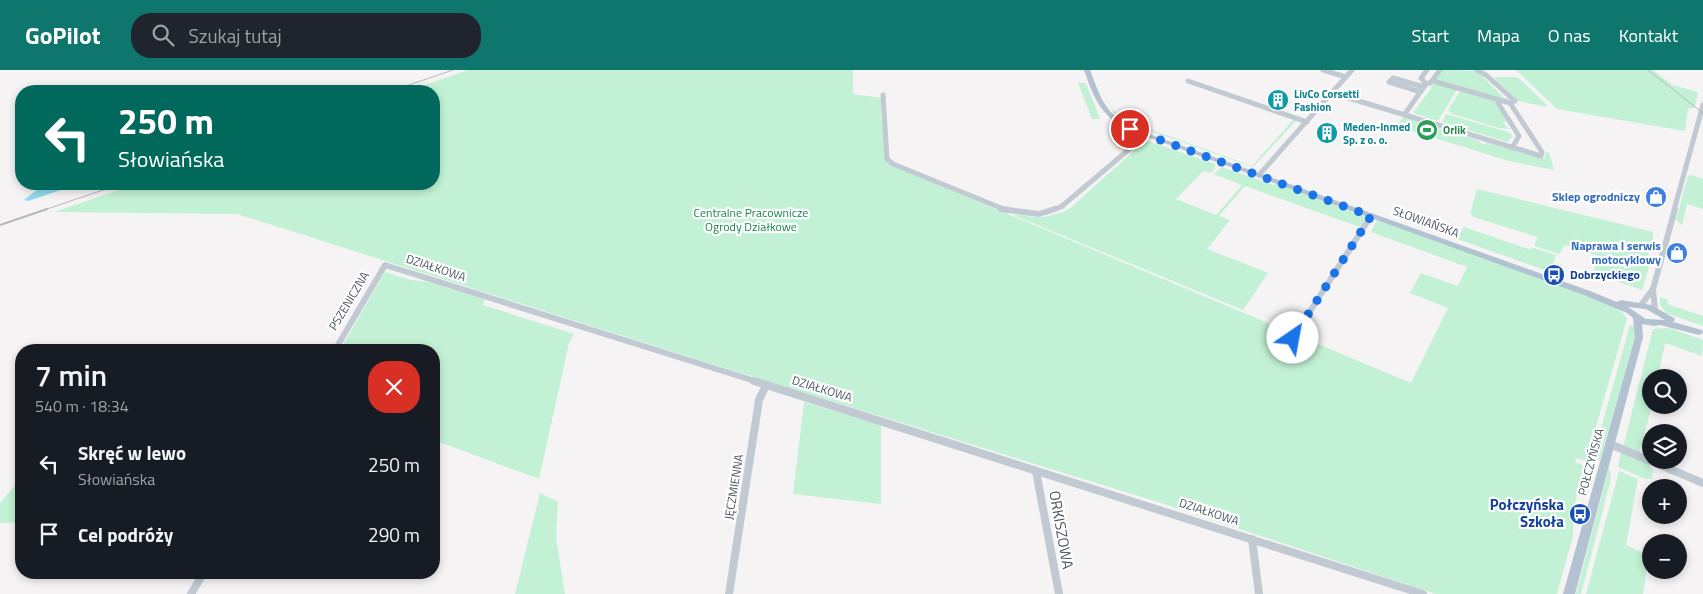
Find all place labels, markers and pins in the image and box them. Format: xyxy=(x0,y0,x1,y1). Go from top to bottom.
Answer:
place label: LivCo Corsetti Fashion xyxy=(1294,86,1359,115)
building icon: LivCo Corsetti Fashion xyxy=(1266,88,1290,112)
pin xyxy=(1109,108,1151,150)
sports icon: Orlik xyxy=(1415,118,1439,142)
place label: Meden-Inmed Sp. z o. o. xyxy=(1343,119,1410,148)
building icon: Meden-Inmed Sp. z o. o. xyxy=(1315,121,1339,145)
place label: Orlik xyxy=(1443,122,1466,138)
shop icon: Sklep ogrodniczy xyxy=(1644,185,1668,209)
place label: Sklep ogrodniczy xyxy=(1552,187,1640,206)
place label: Naprawa I serwis motocyklowy xyxy=(1571,236,1661,269)
shop icon: Naprawa I serwis motocyklowy xyxy=(1665,241,1689,265)
bus stop icon: Dobrzyckiego xyxy=(1542,263,1566,287)
place label: Dobrzyckiego xyxy=(1570,265,1640,284)
place label: Połczyńska Szkoła xyxy=(1490,493,1564,533)
bus stop icon: Połczyńska Szkoła xyxy=(1568,502,1592,526)

